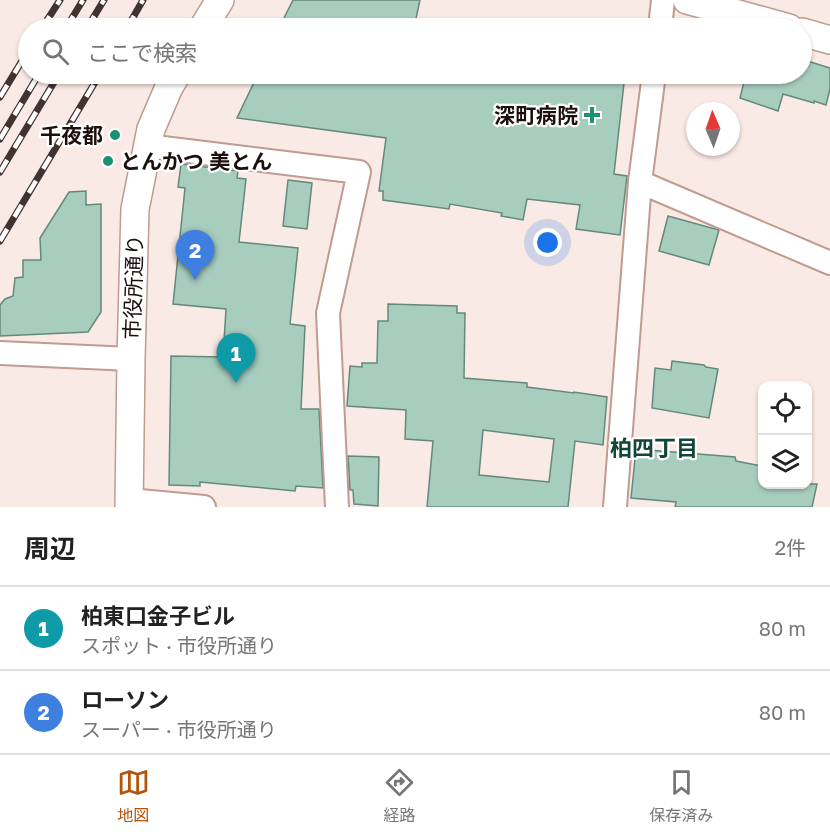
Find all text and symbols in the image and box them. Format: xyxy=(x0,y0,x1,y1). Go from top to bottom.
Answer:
search box xyxy=(18,18,812,84)
icon: search xyxy=(39,35,72,68)
text: ここで検索 xyxy=(87,39,197,66)
place label: 深町病院 xyxy=(494,102,578,128)
north arrow xyxy=(686,102,740,156)
marker: 深町病院 xyxy=(583,106,601,124)
place label: 千夜都 xyxy=(40,122,103,148)
marker: 千夜都 xyxy=(108,128,122,142)
place label: とんかつ 美とん xyxy=(120,148,272,174)
marker: とんかつ 美とん xyxy=(101,154,115,168)
your location xyxy=(533,228,562,257)
pin: 2 xyxy=(176,230,214,280)
street label: 市役所通り xyxy=(118,234,148,340)
pin: 1 xyxy=(216,334,256,383)
map controls xyxy=(758,381,812,489)
button: locate xyxy=(758,381,812,435)
district label: 柏四丁目 xyxy=(610,434,698,461)
button: layers xyxy=(758,435,812,489)
text: 周辺 xyxy=(24,533,76,564)
text: 2件 xyxy=(774,535,806,559)
text: 柏東口金子ビル xyxy=(81,602,235,629)
text: 1 xyxy=(38,616,49,640)
text: 80 m xyxy=(759,616,806,640)
text: スポット · 市役所通り xyxy=(81,633,277,657)
text: ローソン xyxy=(81,686,169,713)
text: 2 xyxy=(37,700,50,724)
text: 80 m xyxy=(759,700,806,724)
text: スーパー · 市役所通り xyxy=(81,717,277,741)
tab: 地図 xyxy=(117,766,150,826)
tab: 経路 xyxy=(383,766,416,826)
tab: 保存済み xyxy=(649,766,713,826)

